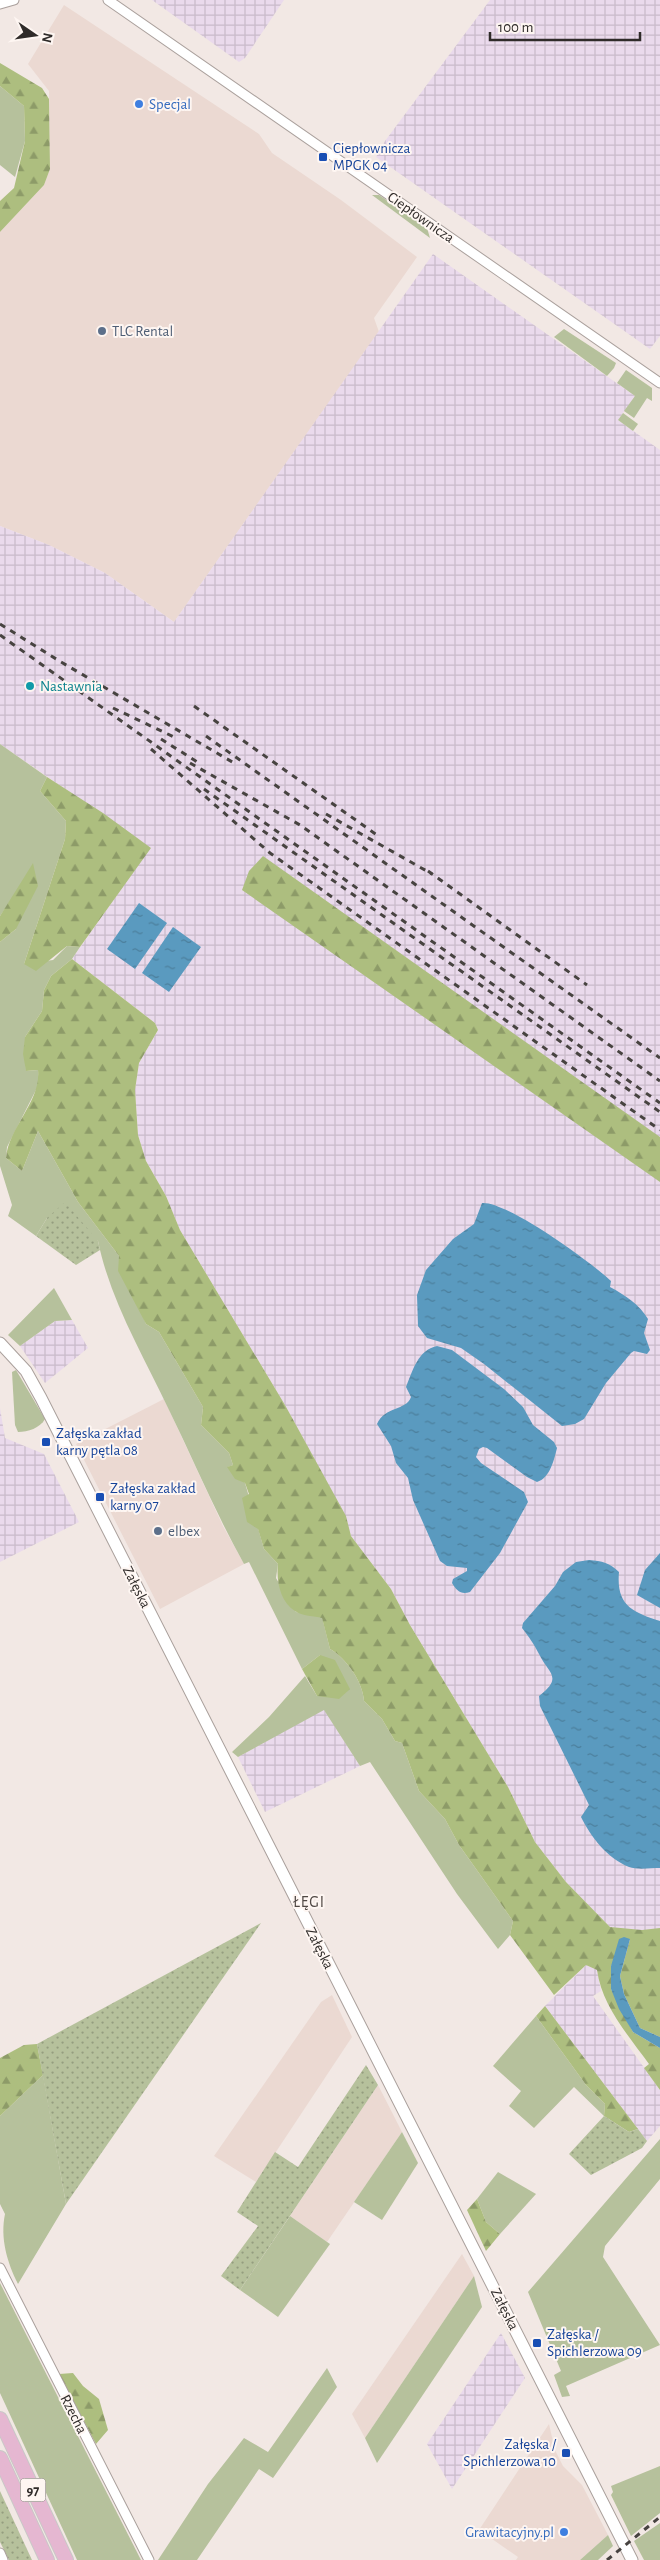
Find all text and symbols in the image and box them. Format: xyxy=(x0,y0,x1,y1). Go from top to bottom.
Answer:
north arrow xyxy=(10,10,60,60)
scale bar xyxy=(490,10,640,42)
text: 100 m xyxy=(498,20,533,35)
text: N xyxy=(39,31,55,44)
place label: Specjal xyxy=(149,97,191,112)
marker: Specjal xyxy=(133,98,145,110)
place label: Ciepłownicza MPGK 04 xyxy=(333,141,410,173)
marker: Ciepłownicza MPGK 04 xyxy=(317,151,329,163)
street label: Ciepłownicza xyxy=(385,189,457,246)
place label: TLC Rental xyxy=(112,324,173,339)
marker: TLC Rental xyxy=(96,325,108,337)
place label: Nastawnia xyxy=(40,679,102,694)
marker: Nastawnia xyxy=(24,680,36,692)
place label: Załęska zakład karny pętla 08 xyxy=(56,1426,142,1458)
marker: Załęska zakład karny pętla 08 xyxy=(40,1436,52,1448)
place label: Załęska zakład karny 07 xyxy=(110,1481,196,1513)
marker: Załęska zakład karny 07 xyxy=(94,1491,106,1503)
place label: elbex xyxy=(168,1524,200,1539)
marker: elbex xyxy=(152,1525,164,1537)
street label: Załęska xyxy=(120,1564,153,1611)
district label: ŁĘGI xyxy=(293,1894,325,1910)
street label: Załęska xyxy=(303,1925,336,1972)
street label: Załęska xyxy=(488,2286,521,2333)
place label: Załęska / Spichlerzowa 09 xyxy=(547,2327,642,2359)
marker: Załęska / Spichlerzowa 09 xyxy=(531,2337,543,2349)
street label: Rzecha xyxy=(57,2392,90,2436)
place label: Załęska / Spichlerzowa 10 xyxy=(463,2437,557,2469)
marker: Załęska / Spichlerzowa 10 xyxy=(560,2447,572,2459)
road number: 97 xyxy=(20,2478,46,2502)
place label: Grawitacyjny.pl xyxy=(465,2525,554,2540)
marker: Grawitacyjny.pl xyxy=(558,2526,570,2538)

